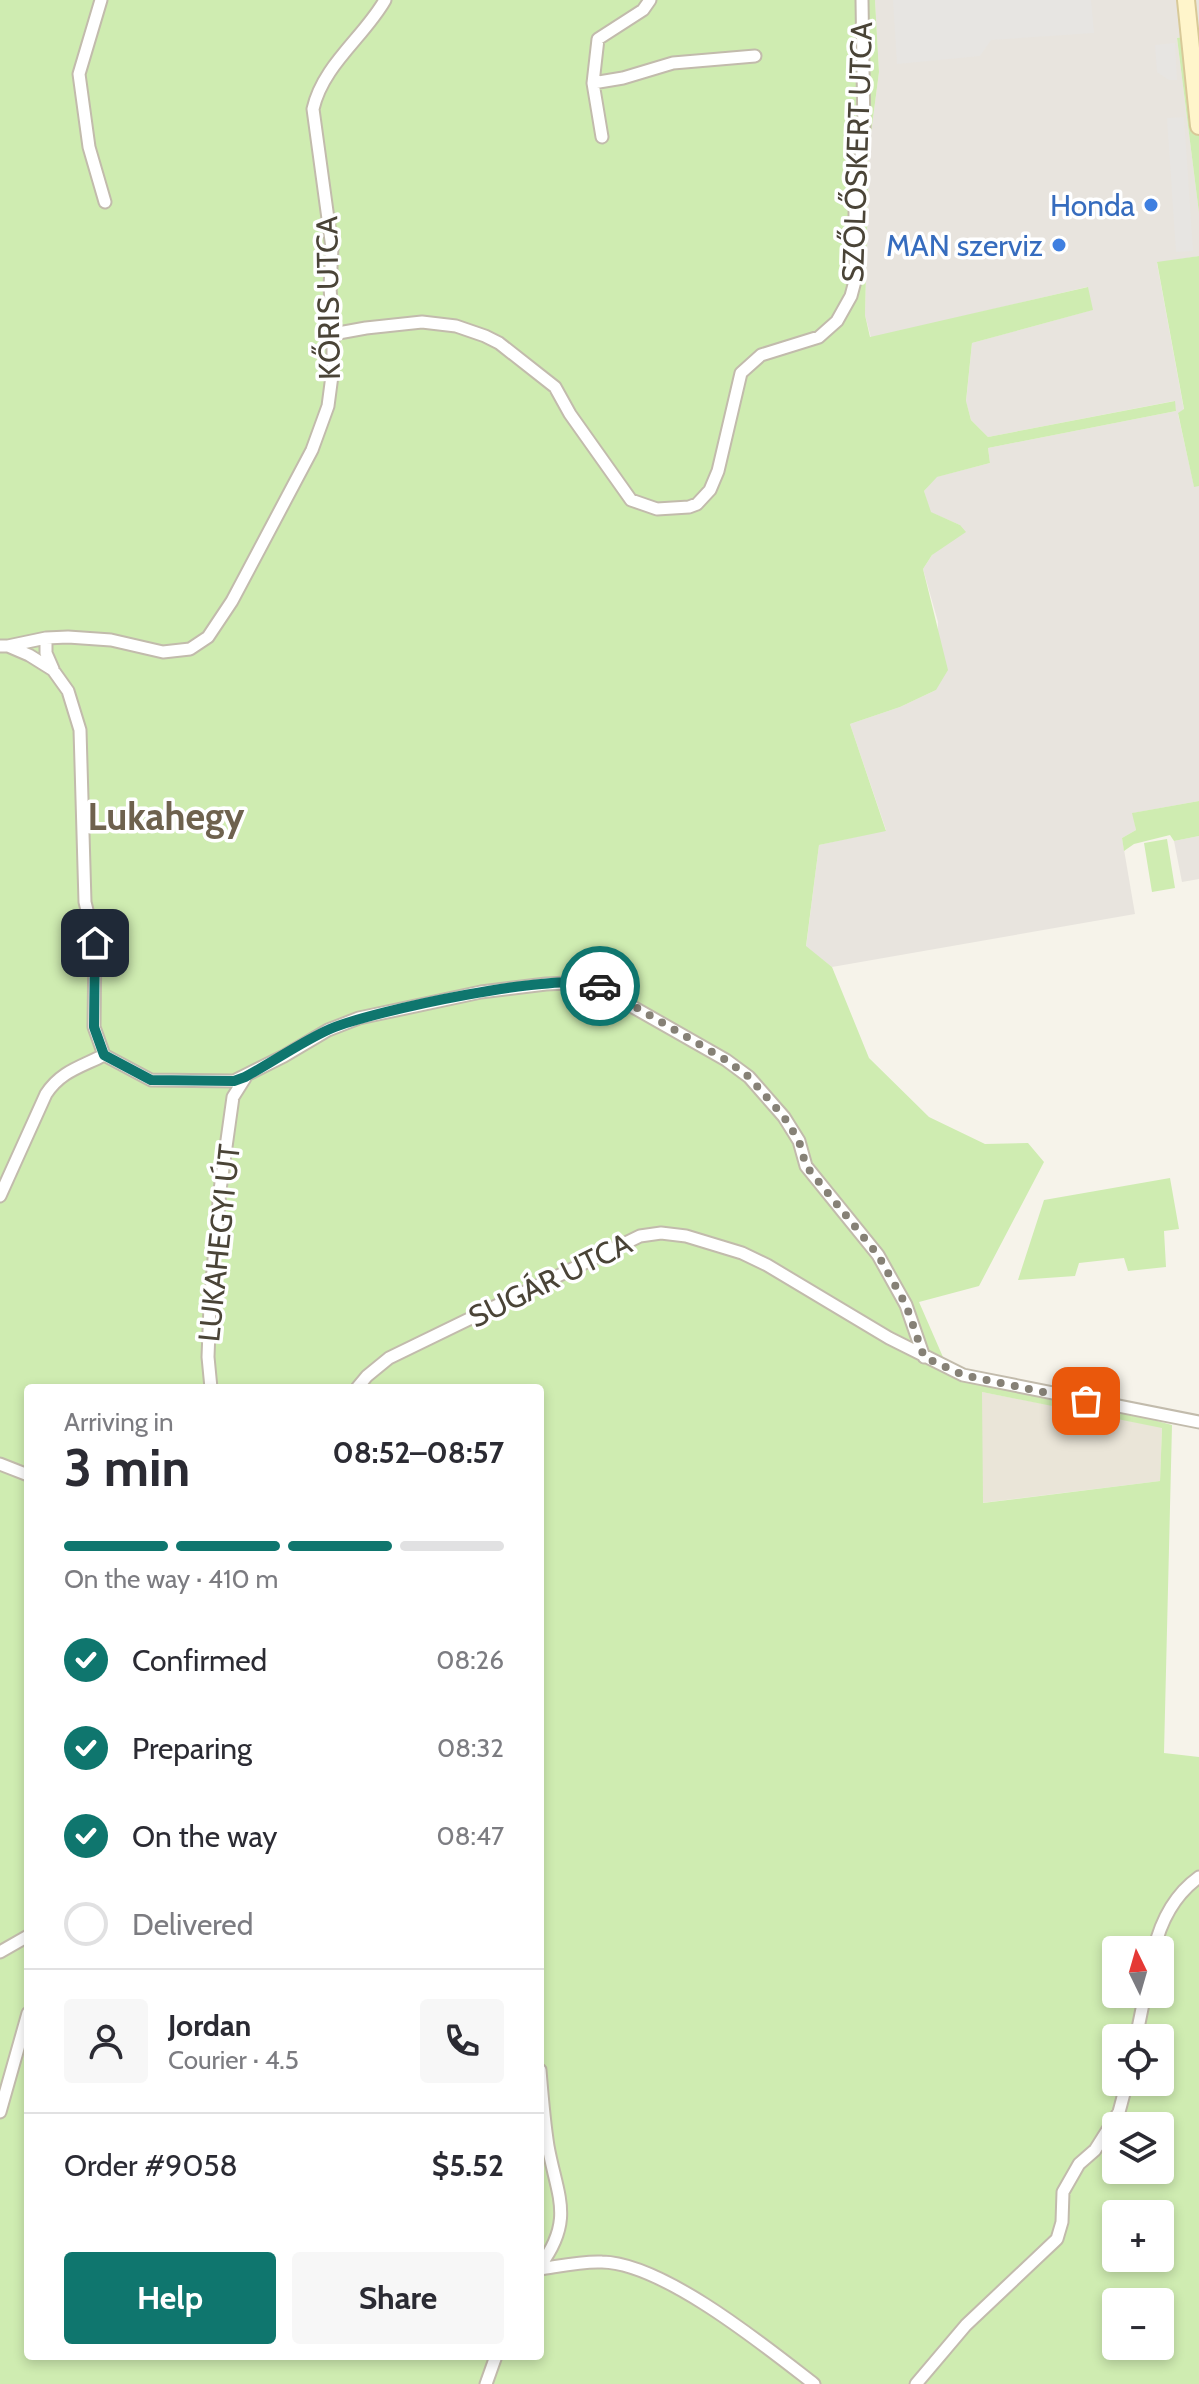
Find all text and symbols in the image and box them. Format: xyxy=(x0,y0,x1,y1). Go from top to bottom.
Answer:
street label: SZŐLŐSKERT UTCA xyxy=(834,21,880,283)
place label: Honda xyxy=(1050,187,1136,224)
marker: Honda xyxy=(1142,196,1160,214)
street label: KŐRIS UTCA xyxy=(308,215,348,380)
place label: MAN szerviz xyxy=(886,227,1043,264)
marker: MAN szerviz xyxy=(1050,236,1068,254)
district label: Lukahegy xyxy=(88,793,245,840)
pin xyxy=(61,909,129,977)
icon: home xyxy=(73,921,117,965)
courier xyxy=(560,946,640,1026)
icon: car xyxy=(578,964,622,1008)
street label: LUKAHEGYI ÚT xyxy=(190,1142,248,1344)
street label: SUGÁR UTCA xyxy=(462,1224,638,1335)
pin xyxy=(1052,1367,1120,1435)
icon: bag xyxy=(1064,1379,1108,1423)
text: Arriving in xyxy=(64,1406,174,1438)
text: 08:52–08:57 xyxy=(332,1434,504,1471)
text: 3 min xyxy=(64,1436,190,1499)
text: On the way · 410 m xyxy=(64,1563,278,1595)
icon: check xyxy=(64,1638,108,1682)
text: Confirmed xyxy=(132,1642,267,1679)
text: 08:26 xyxy=(436,1644,504,1676)
icon: check xyxy=(64,1726,108,1770)
text: Preparing xyxy=(132,1730,252,1767)
text: 08:32 xyxy=(437,1732,504,1764)
icon: check xyxy=(64,1814,108,1858)
text: On the way xyxy=(132,1818,277,1855)
text: 08:47 xyxy=(437,1820,504,1852)
text: Delivered xyxy=(132,1906,253,1943)
north arrow xyxy=(1102,1936,1174,2008)
map controls xyxy=(1102,1936,1174,2360)
button: person xyxy=(64,1999,148,2083)
button: phone xyxy=(420,1999,504,2083)
text: Jordan xyxy=(168,2007,251,2044)
button: locate xyxy=(1102,2024,1174,2096)
text: Courier · 4.5 xyxy=(168,2044,299,2076)
button: layers xyxy=(1102,2112,1174,2184)
text: Order #9058 xyxy=(64,2147,238,2184)
text: $5.52 xyxy=(432,2147,504,2184)
button: + xyxy=(1102,2200,1174,2272)
button: Help xyxy=(64,2252,276,2344)
button: Share xyxy=(292,2252,504,2344)
button: − xyxy=(1102,2288,1174,2360)

